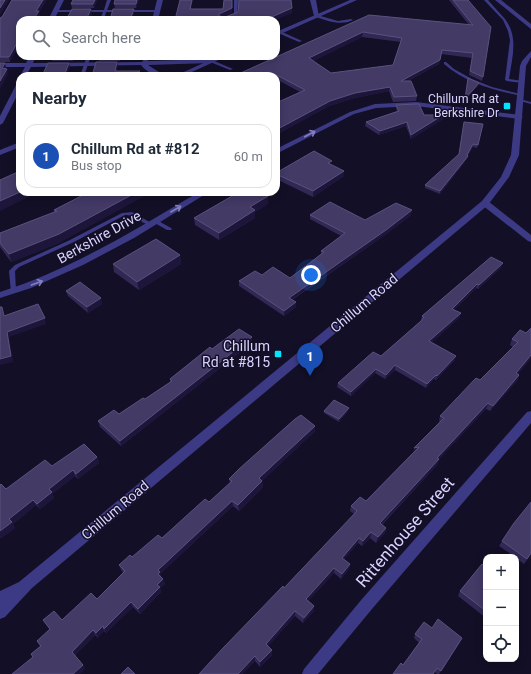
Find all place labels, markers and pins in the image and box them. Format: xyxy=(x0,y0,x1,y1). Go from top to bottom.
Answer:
place label: Chillum Rd at Berkshire Dr xyxy=(428,92,499,120)
marker: Chillum Rd at Berkshire Dr xyxy=(502,101,512,111)
place label: Chillum Rd at #815 xyxy=(202,338,270,370)
pin: 1 xyxy=(297,343,323,376)
marker: Chillum Rd at #815 xyxy=(273,349,283,359)

